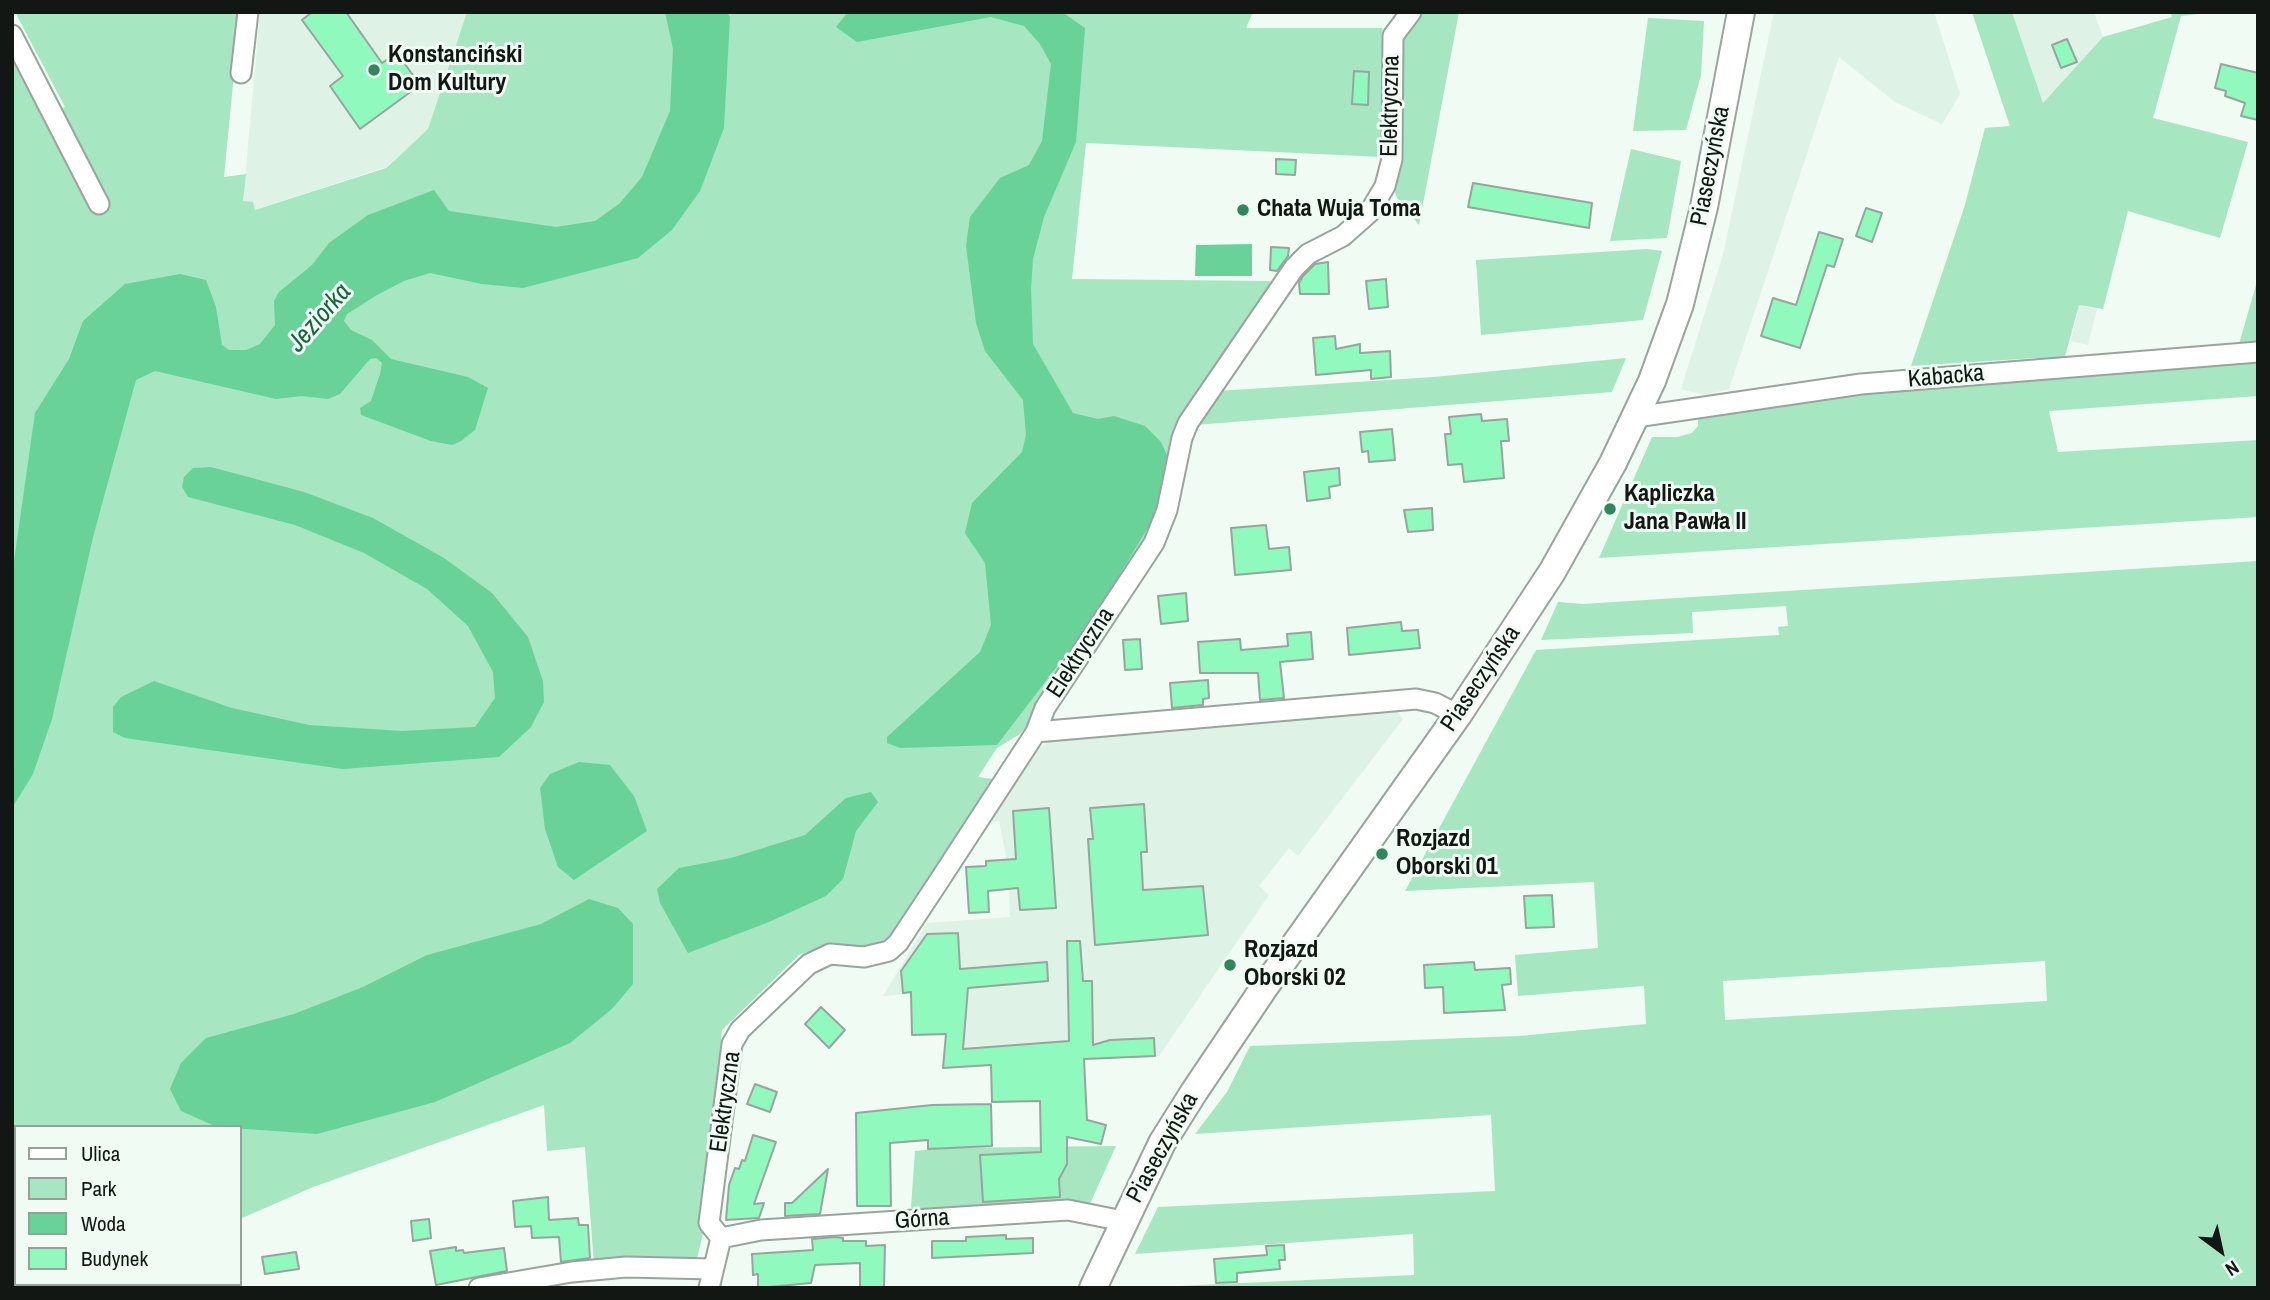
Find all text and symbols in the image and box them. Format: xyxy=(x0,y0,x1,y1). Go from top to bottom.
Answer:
place label: Konstanciński Dom Kultury xyxy=(388,42,523,98)
street label: Elektryczna xyxy=(1376,55,1406,157)
marker: Konstanciński Dom Kultury xyxy=(366,62,382,78)
street label: Piaseczyńska xyxy=(1685,104,1737,228)
place label: Chata Wuja Toma xyxy=(1257,196,1420,224)
marker: Chata Wuja Toma xyxy=(1235,202,1251,218)
water label: Jeziorka xyxy=(282,277,358,359)
street label: Kabacka xyxy=(1907,359,1985,395)
place label: Kapliczka Jana Pawła II xyxy=(1624,481,1747,537)
marker: Kapliczka Jana Pawła II xyxy=(1602,501,1618,517)
street label: Elektryczna xyxy=(1041,603,1121,703)
street label: Piaseczyńska xyxy=(1435,621,1527,737)
place label: Rozjazd Oborski 01 xyxy=(1396,826,1498,882)
marker: Rozjazd Oborski 01 xyxy=(1374,846,1390,862)
place label: Rozjazd Oborski 02 xyxy=(1244,937,1346,993)
marker: Rozjazd Oborski 02 xyxy=(1222,957,1238,973)
street label: Elektryczna xyxy=(705,1050,747,1154)
street label: Piaseczyńska xyxy=(1121,1088,1205,1208)
legend xyxy=(14,1125,242,1286)
text: Ulica xyxy=(81,1139,120,1168)
text: Park xyxy=(81,1174,116,1203)
street label: Górna xyxy=(894,1204,950,1236)
text: Woda xyxy=(81,1209,126,1238)
north arrow xyxy=(2186,1216,2256,1286)
text: Budynek xyxy=(81,1244,148,1273)
text: N xyxy=(2221,1255,2244,1283)

